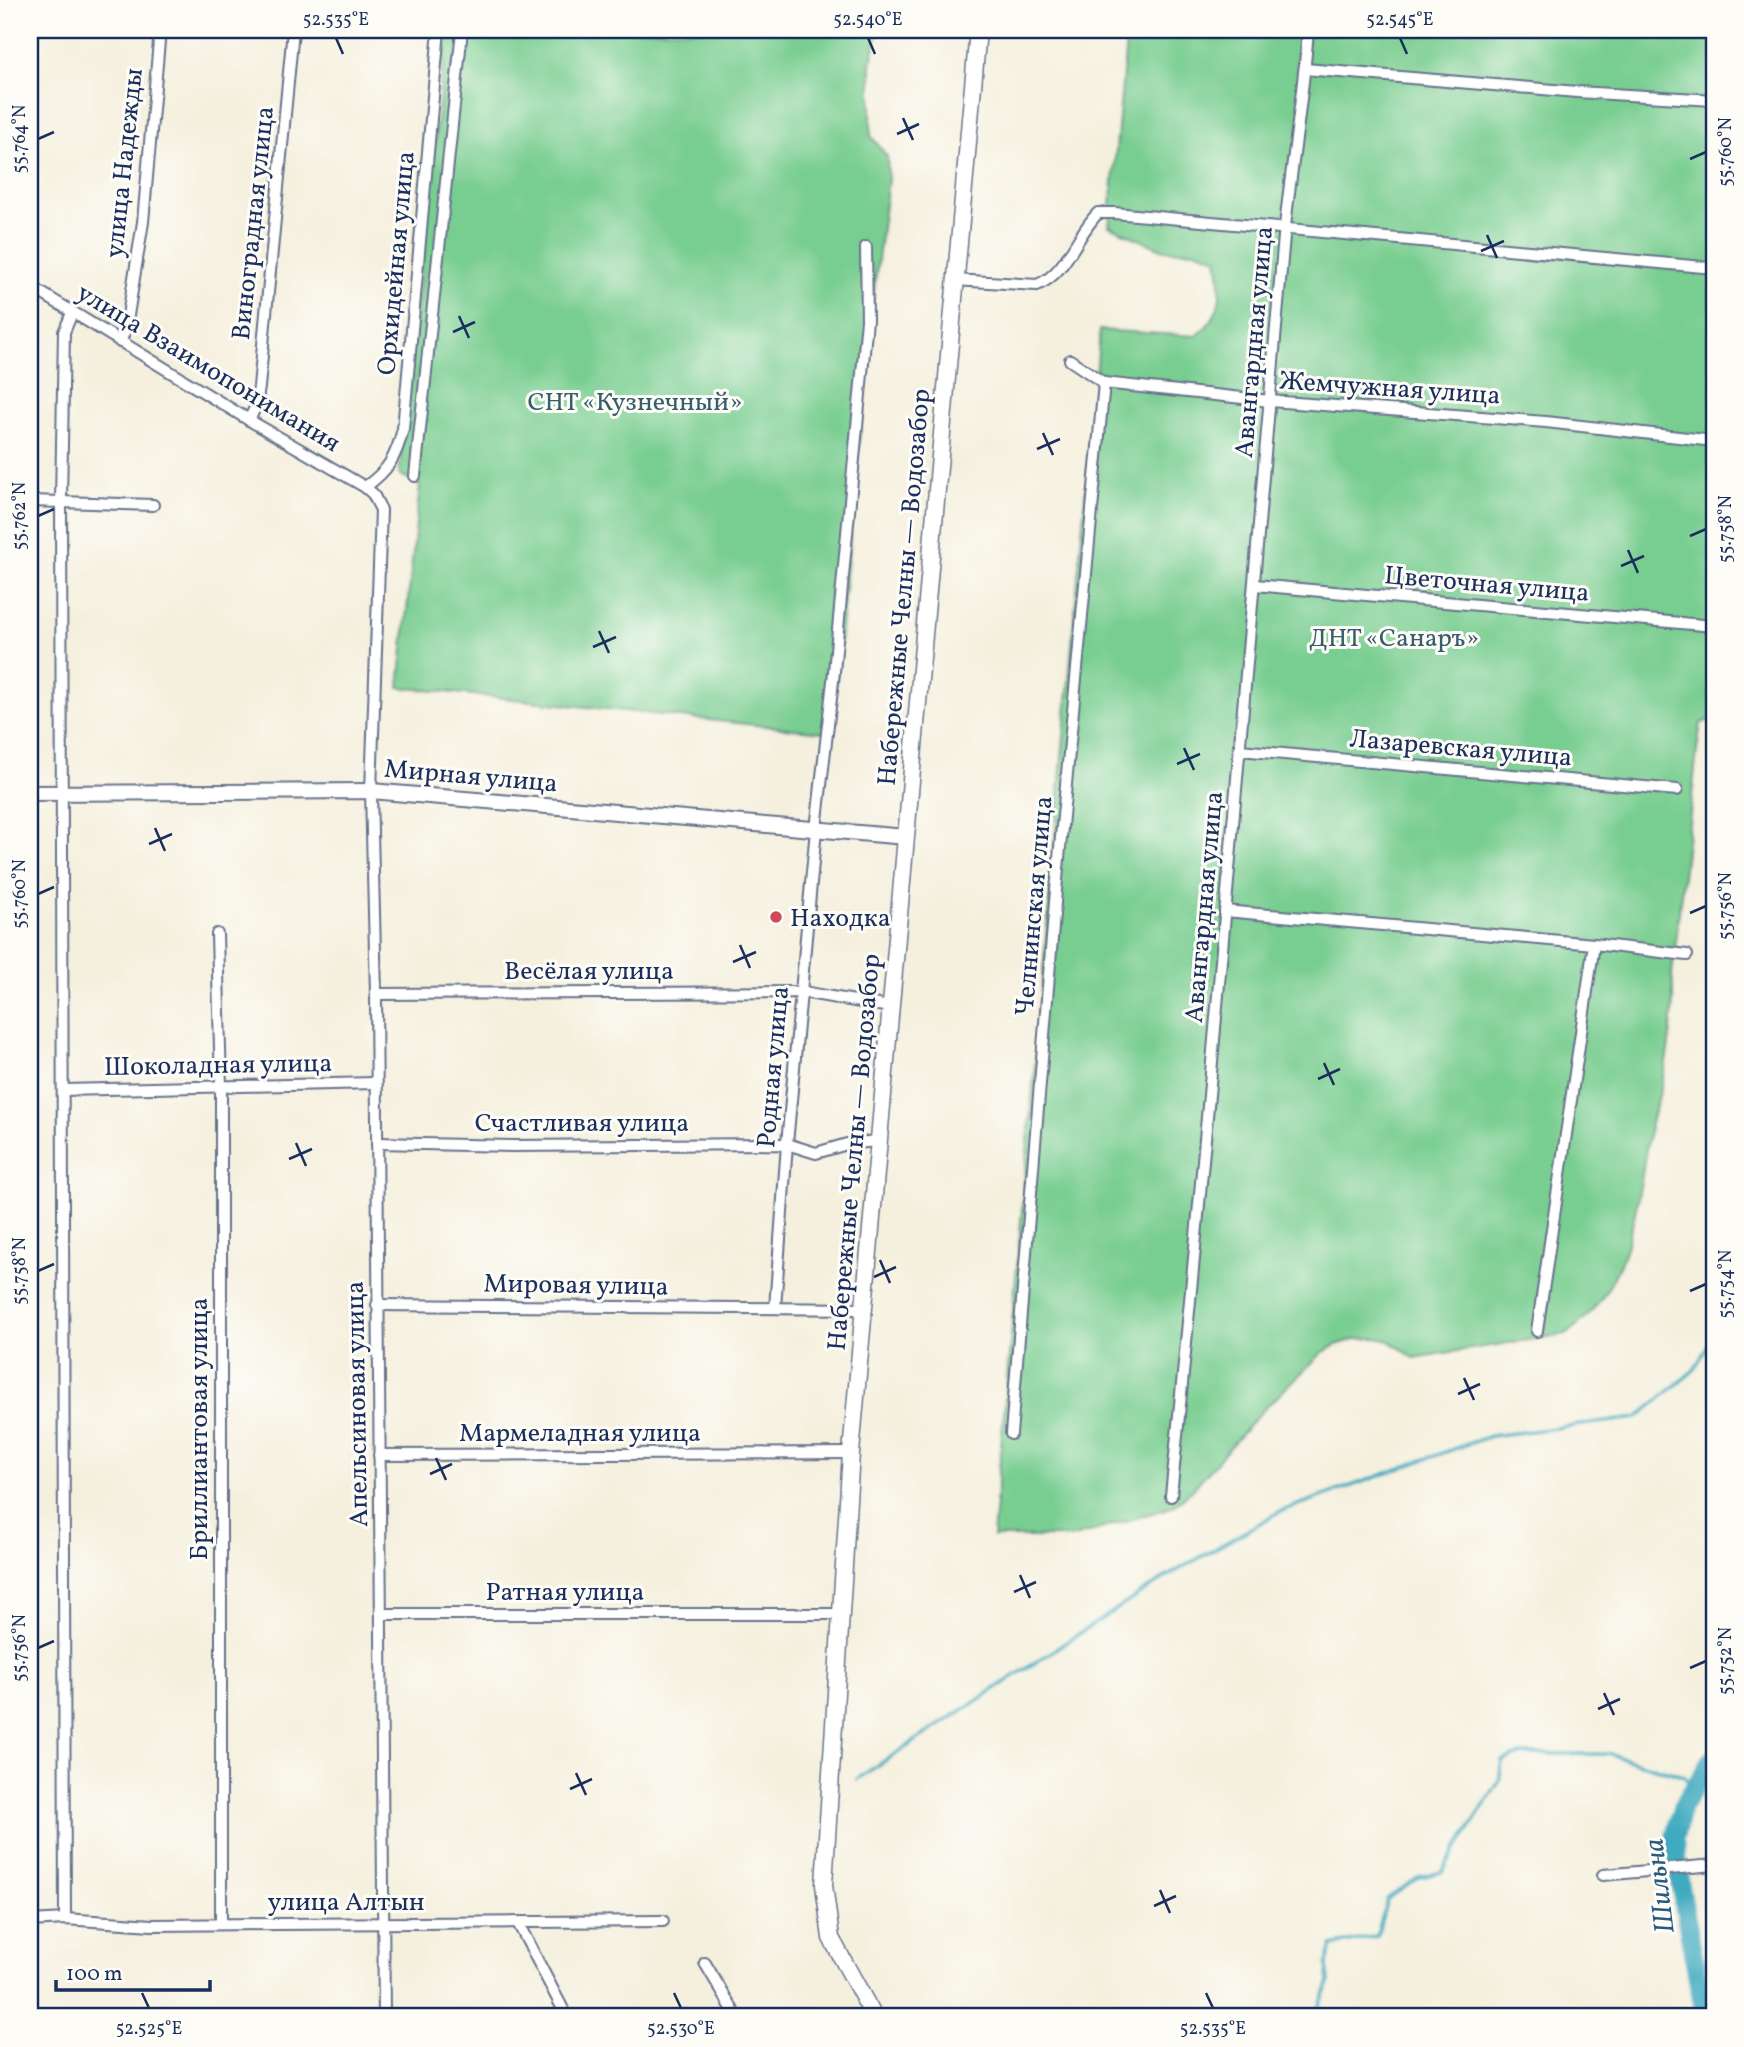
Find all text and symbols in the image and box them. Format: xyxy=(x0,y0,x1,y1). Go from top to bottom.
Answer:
text: 52.535°E xyxy=(303,8,369,33)
text: 52.540°E xyxy=(833,8,903,33)
text: 52.545°E xyxy=(1366,8,1434,33)
street label: улица Надежды xyxy=(97,66,153,260)
text: 55.764°N xyxy=(8,105,33,173)
street label: Виноградная улица xyxy=(224,105,284,342)
text: 55.760°N xyxy=(1714,117,1739,187)
street label: Орхидейная улица xyxy=(369,150,425,377)
street label: Авангардная улица xyxy=(1227,225,1283,460)
street label: улица Взаимопонимания xyxy=(69,275,347,462)
street label: Жемчужная улица xyxy=(1278,363,1502,415)
park label: СНТ «Кузнечный» xyxy=(528,385,743,421)
street label: Набережные Челны — Водозабор xyxy=(870,387,940,787)
text: 55.762°N xyxy=(8,482,33,550)
text: 55.758°N xyxy=(1714,495,1739,563)
street label: Цветочная улица xyxy=(1383,558,1591,612)
park label: ДНТ «Санаръ» xyxy=(1309,621,1479,657)
street label: Лазаревская улица xyxy=(1348,721,1574,777)
street label: Мирная улица xyxy=(383,751,559,803)
street label: Авангардная улица xyxy=(1177,790,1233,1025)
street label: Челнинская улица xyxy=(1007,795,1063,1018)
text: 55.760°N xyxy=(8,859,33,929)
text: 55.756°N xyxy=(1714,872,1739,940)
place label: Находка xyxy=(790,901,891,937)
marker: Находка xyxy=(768,909,784,925)
street label: Набережные Челны — Водозабор xyxy=(820,952,890,1352)
street label: Весёлая улица xyxy=(504,954,674,990)
street label: Родная улица xyxy=(749,985,799,1150)
street label: Шоколадная улица xyxy=(104,1046,333,1086)
street label: Счастливая улица xyxy=(475,1106,689,1142)
text: 55.758°N xyxy=(8,1237,33,1305)
text: 55.754°N xyxy=(1714,1250,1739,1318)
street label: Мировая улица xyxy=(483,1266,669,1306)
street label: Апельсиновая улица xyxy=(338,1281,378,1527)
street label: Бриллиантовая улица xyxy=(182,1298,218,1560)
street label: Мармеладная улица xyxy=(459,1416,701,1452)
street label: Ратная улица xyxy=(485,1575,645,1611)
text: 55.756°N xyxy=(8,1614,33,1682)
text: 55.752°N xyxy=(1714,1627,1739,1695)
water label: Шильна xyxy=(1635,1836,1686,1935)
street label: улица Алтын xyxy=(267,1885,425,1921)
scale bar xyxy=(56,1949,210,1993)
text: 100 m xyxy=(66,1960,123,1989)
text: 52.525°E xyxy=(116,2017,183,2042)
text: 52.530°E xyxy=(647,2017,715,2042)
text: 52.535°E xyxy=(1180,2017,1246,2042)

